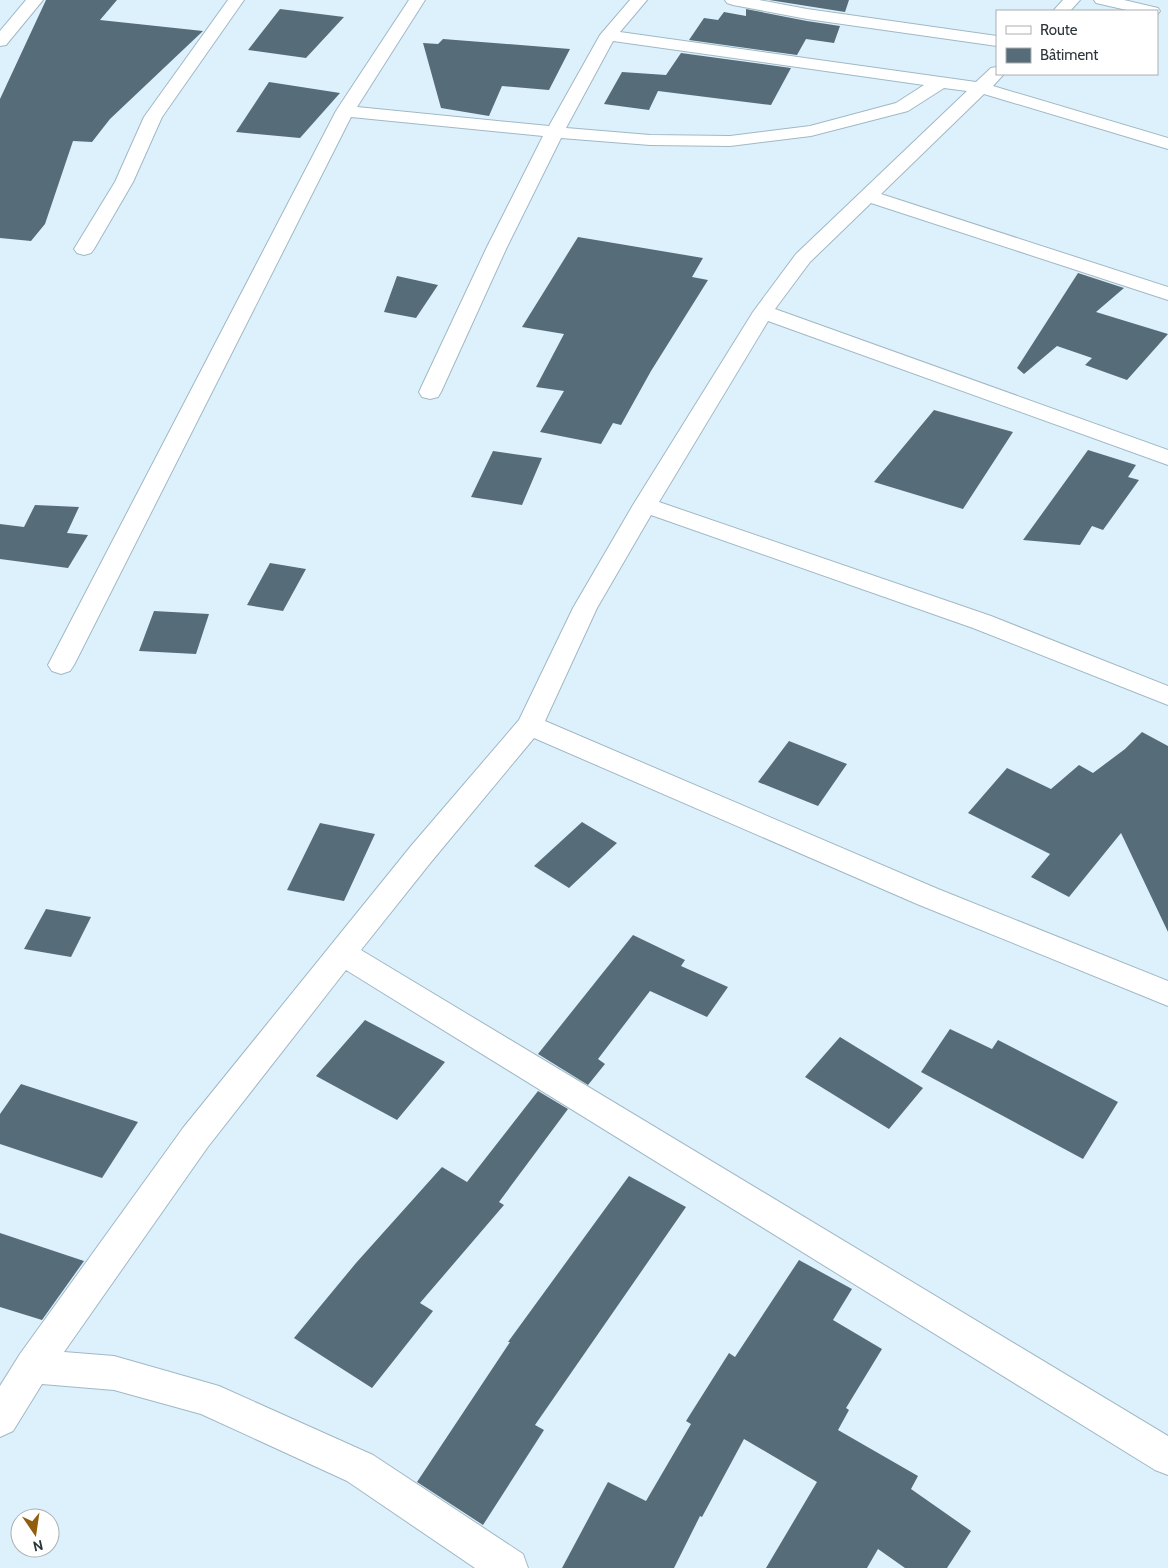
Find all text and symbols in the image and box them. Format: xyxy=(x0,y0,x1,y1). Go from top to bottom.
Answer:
legend xyxy=(996,10,1158,75)
text: Route xyxy=(1040,21,1078,39)
text: Bâtiment xyxy=(1040,46,1098,64)
north arrow xyxy=(10,1508,60,1558)
text: N xyxy=(31,1536,45,1556)

